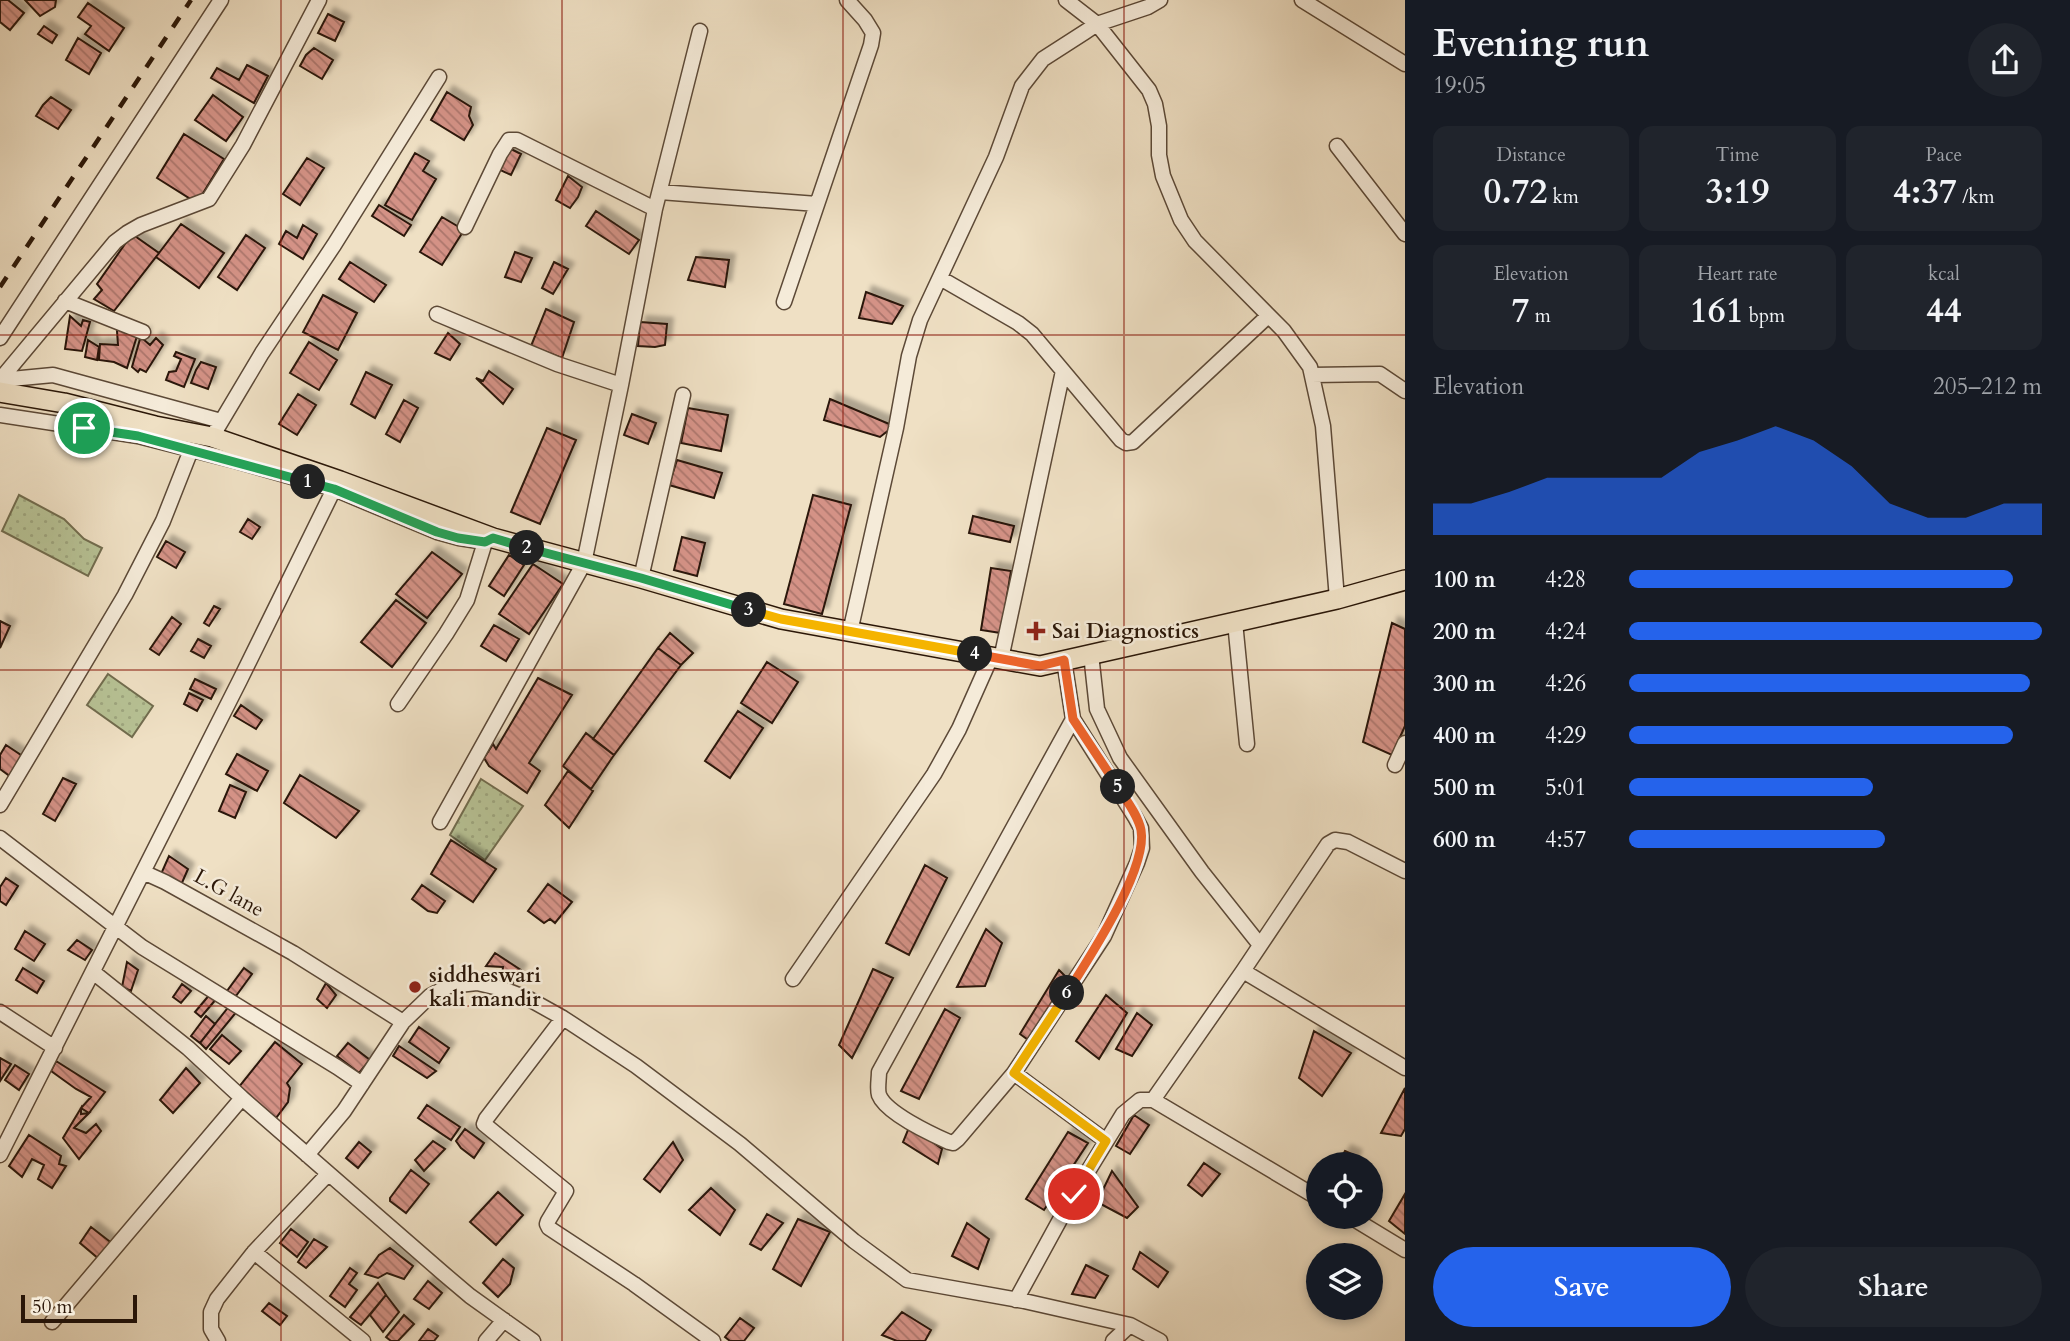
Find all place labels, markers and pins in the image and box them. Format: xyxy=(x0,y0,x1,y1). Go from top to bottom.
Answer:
pin xyxy=(54,398,114,458)
pin: 1 xyxy=(290,464,326,500)
pin: 2 xyxy=(510,530,544,566)
pin: 3 xyxy=(732,592,766,628)
place label: Sai Diagnostics xyxy=(1052,617,1199,646)
marker: Sai Diagnostics xyxy=(1026,621,1046,641)
pin: 4 xyxy=(958,636,992,672)
pin: 5 xyxy=(1100,770,1136,804)
place label: siddheswari kali mandir xyxy=(429,961,541,1014)
pin: 6 xyxy=(1050,976,1084,1010)
marker: siddheswari kali mandir xyxy=(407,979,423,995)
pin xyxy=(1044,1164,1104,1224)

